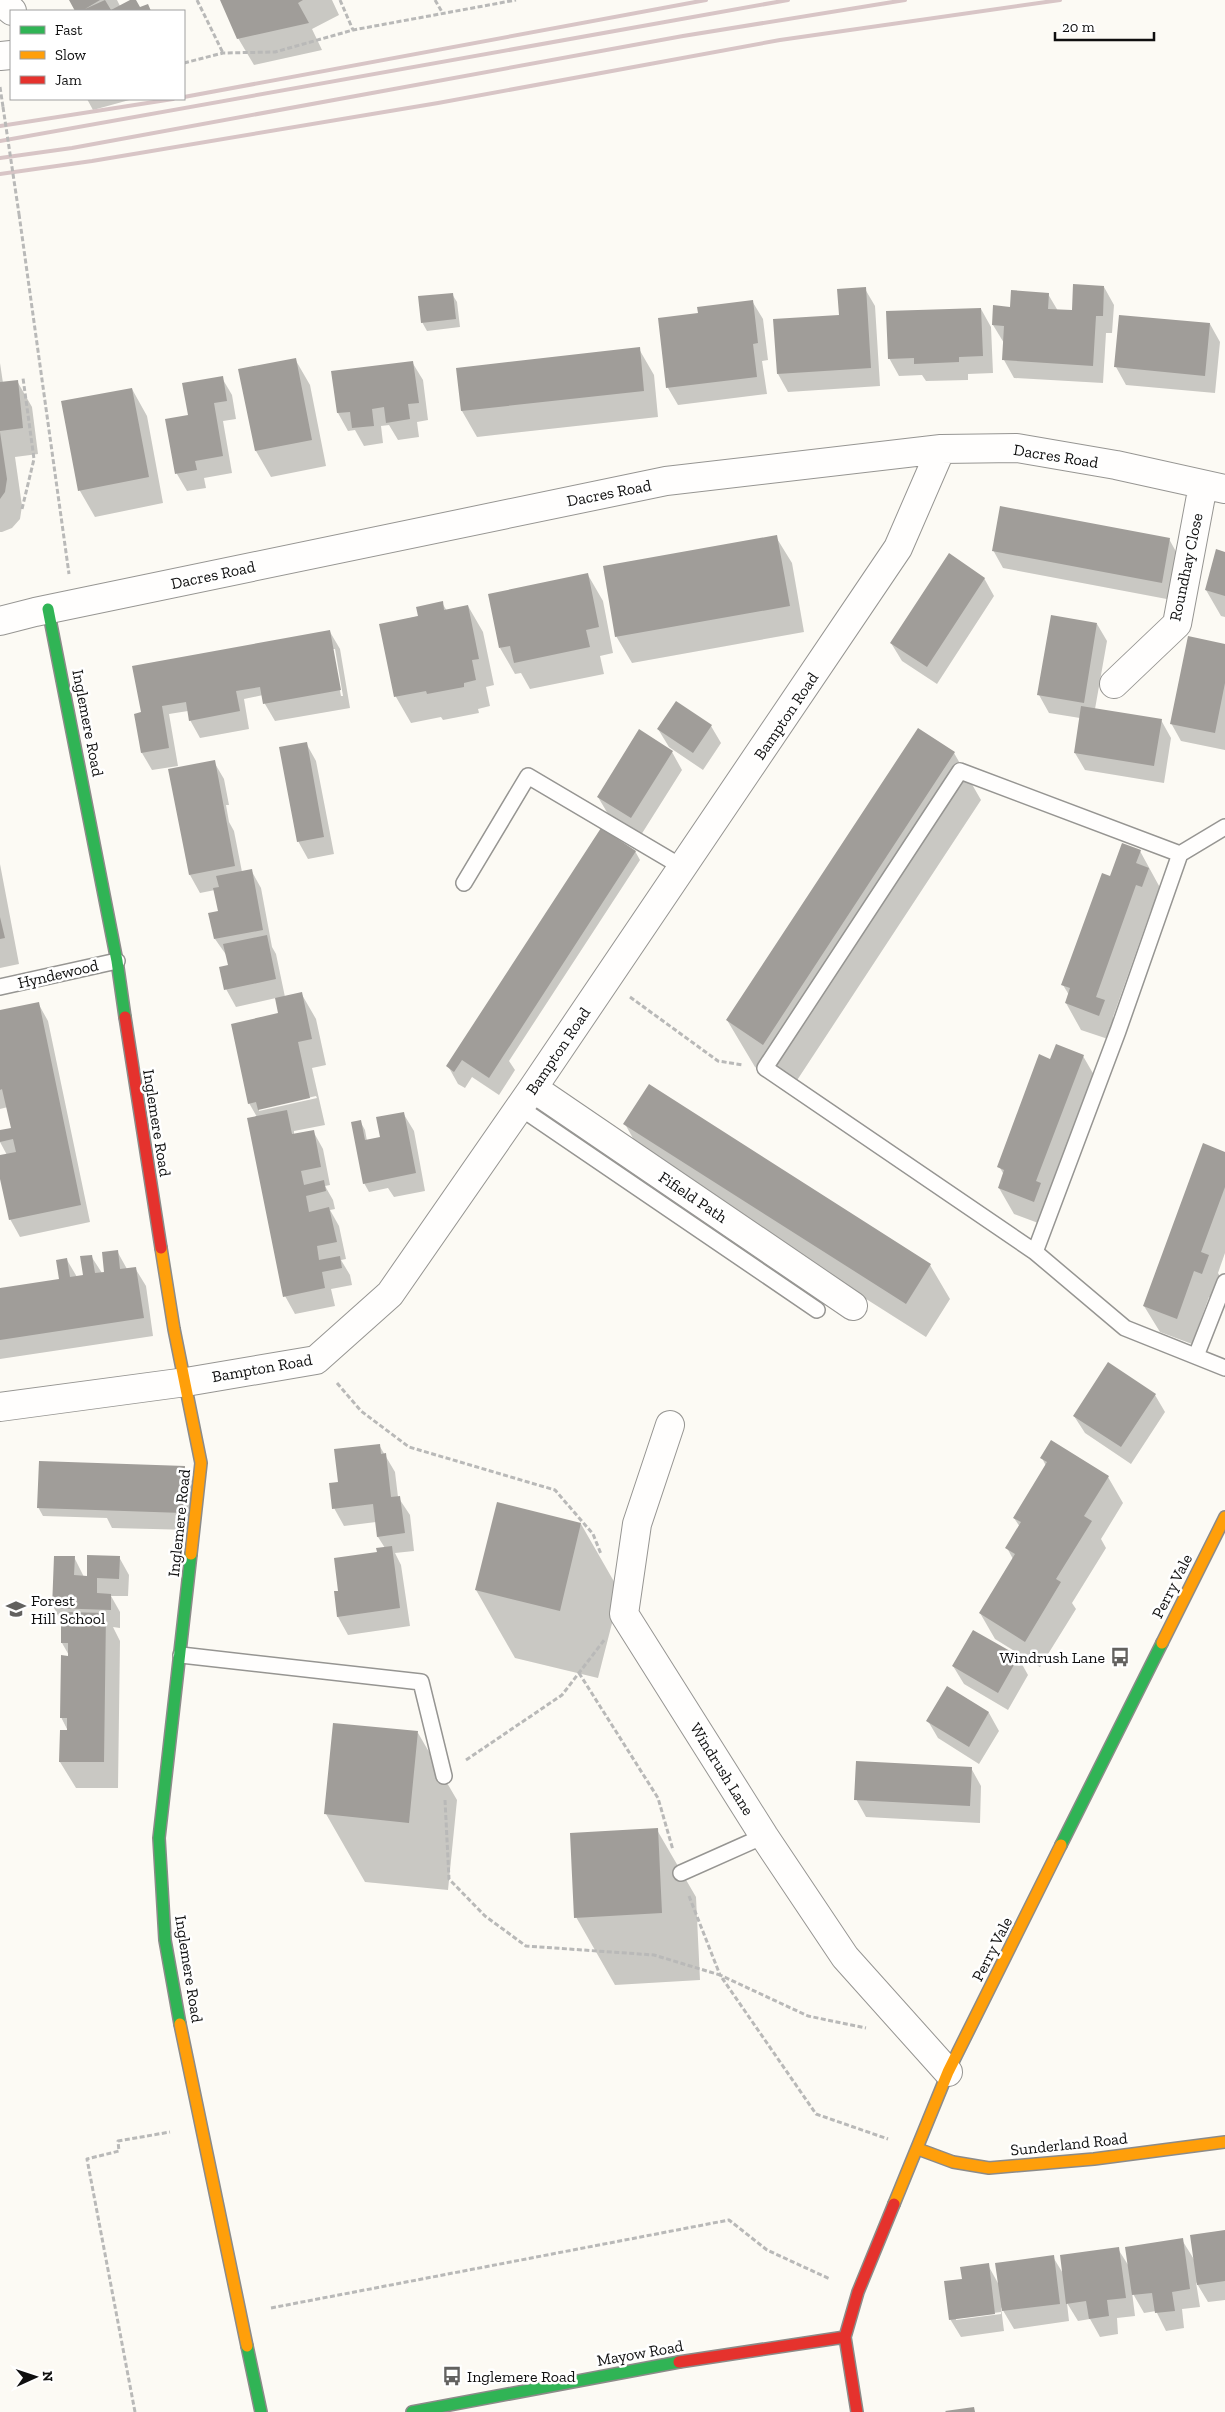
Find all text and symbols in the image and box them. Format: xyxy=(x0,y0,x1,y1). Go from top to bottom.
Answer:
legend xyxy=(10,10,185,100)
scale bar xyxy=(1055,10,1154,42)
text: 20 m xyxy=(1062,18,1095,36)
text: Fast xyxy=(55,21,83,39)
text: Slow xyxy=(55,46,87,64)
text: Jam xyxy=(55,71,82,89)
street label: Dacres Road xyxy=(1012,440,1100,472)
street label: Dacres Road xyxy=(565,475,653,510)
street label: Roundhay Close xyxy=(1165,511,1207,623)
street label: Dacres Road xyxy=(169,557,257,593)
street label: Inglemere Road xyxy=(68,668,108,778)
street label: Bampton Road xyxy=(750,669,822,763)
street label: Hyndewood xyxy=(16,955,100,993)
street label: Bampton Road xyxy=(522,1004,594,1098)
street label: Inglemere Road xyxy=(139,1068,175,1178)
street label: Fifield Path xyxy=(655,1167,731,1227)
street label: Bampton Road xyxy=(210,1350,314,1386)
street label: Inglemere Road xyxy=(164,1468,194,1578)
street label: Perry Vale xyxy=(1148,1551,1196,1621)
place label: Forest Hill School xyxy=(31,1591,105,1628)
school or university icon: Forest Hill School xyxy=(5,1598,27,1620)
bus stop icon: Windrush Lane xyxy=(1109,1646,1131,1668)
place label: Windrush Lane xyxy=(1000,1648,1105,1667)
street label: Windrush Lane xyxy=(686,1719,758,1819)
street label: Inglemere Road xyxy=(171,1914,207,2024)
street label: Perry Vale xyxy=(968,1914,1016,1984)
street label: Sunderland Road xyxy=(1010,2128,1129,2160)
street label: Mayow Road xyxy=(595,2336,685,2370)
north arrow xyxy=(10,2352,60,2402)
bus stop icon: Inglemere Road xyxy=(441,2365,463,2387)
place label: Inglemere Road xyxy=(467,2367,576,2386)
text: N xyxy=(39,2371,56,2382)

